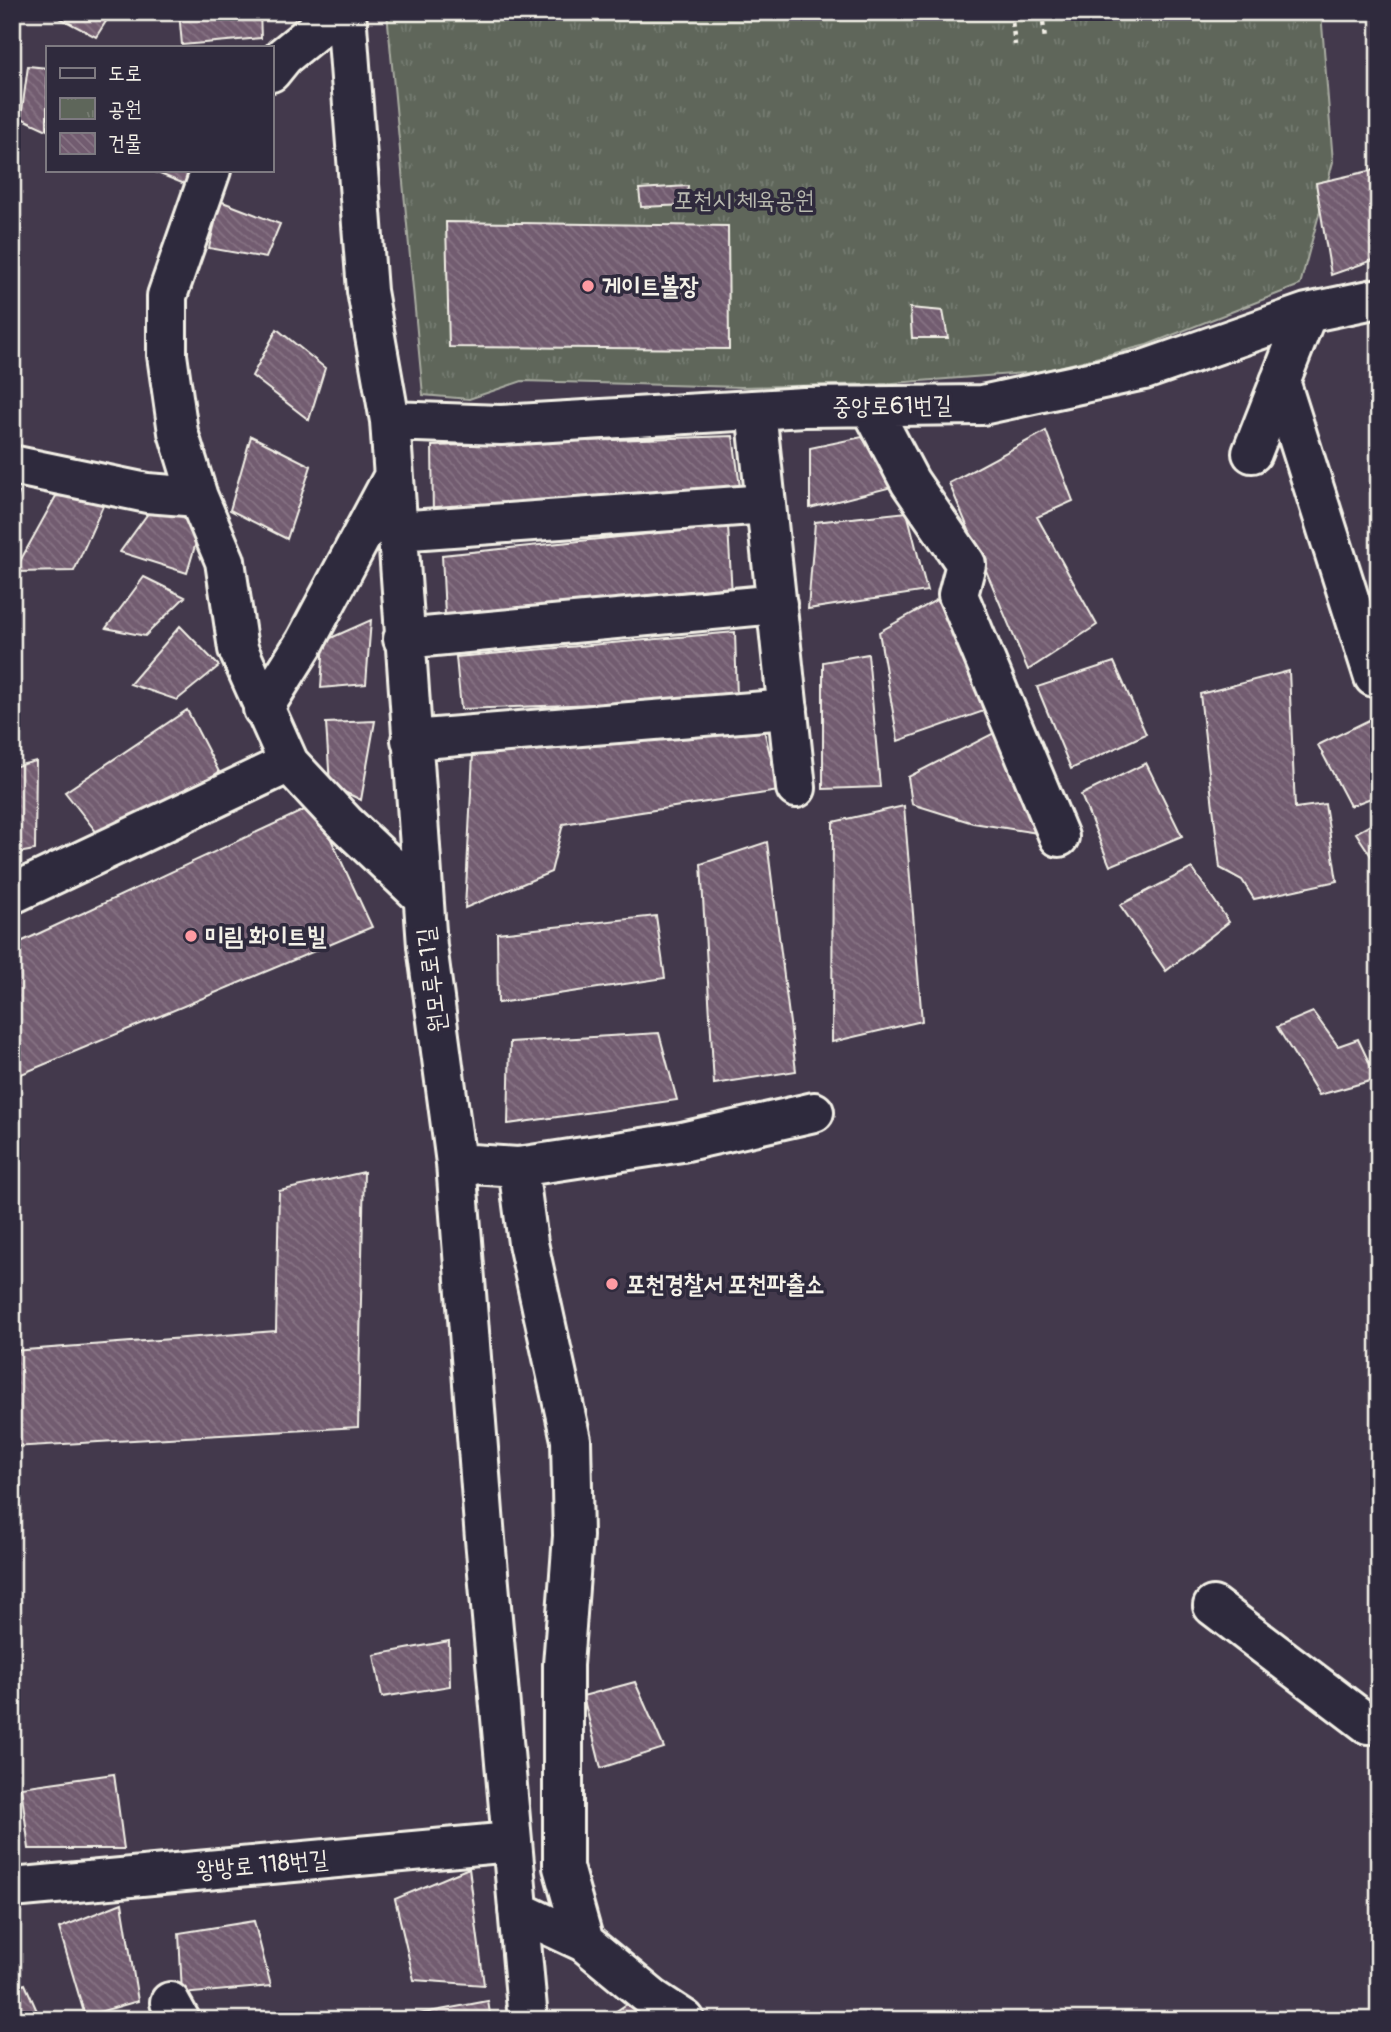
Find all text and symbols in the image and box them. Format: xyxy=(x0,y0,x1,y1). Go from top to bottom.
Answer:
legend xyxy=(46,46,273,172)
text: 도로 xyxy=(108,60,142,87)
text: 공원 xyxy=(108,96,142,123)
text: 건물 xyxy=(108,130,142,157)
park label: 포천시 체육공원 xyxy=(674,186,814,215)
place label: 게이트볼장 xyxy=(602,272,699,301)
marker: 게이트볼장 xyxy=(580,278,596,294)
street label: 중앙로61번길 xyxy=(832,390,952,422)
place label: 미림 화이트빌 xyxy=(205,922,327,951)
street label: 원모루로1길 xyxy=(411,926,453,1034)
marker: 미림 화이트빌 xyxy=(183,928,199,944)
place label: 포천경찰서 포천파출소 xyxy=(626,1270,824,1299)
marker: 포천경찰서 포천파출소 xyxy=(604,1276,620,1292)
street label: 왕방로 118번길 xyxy=(195,1845,329,1885)

